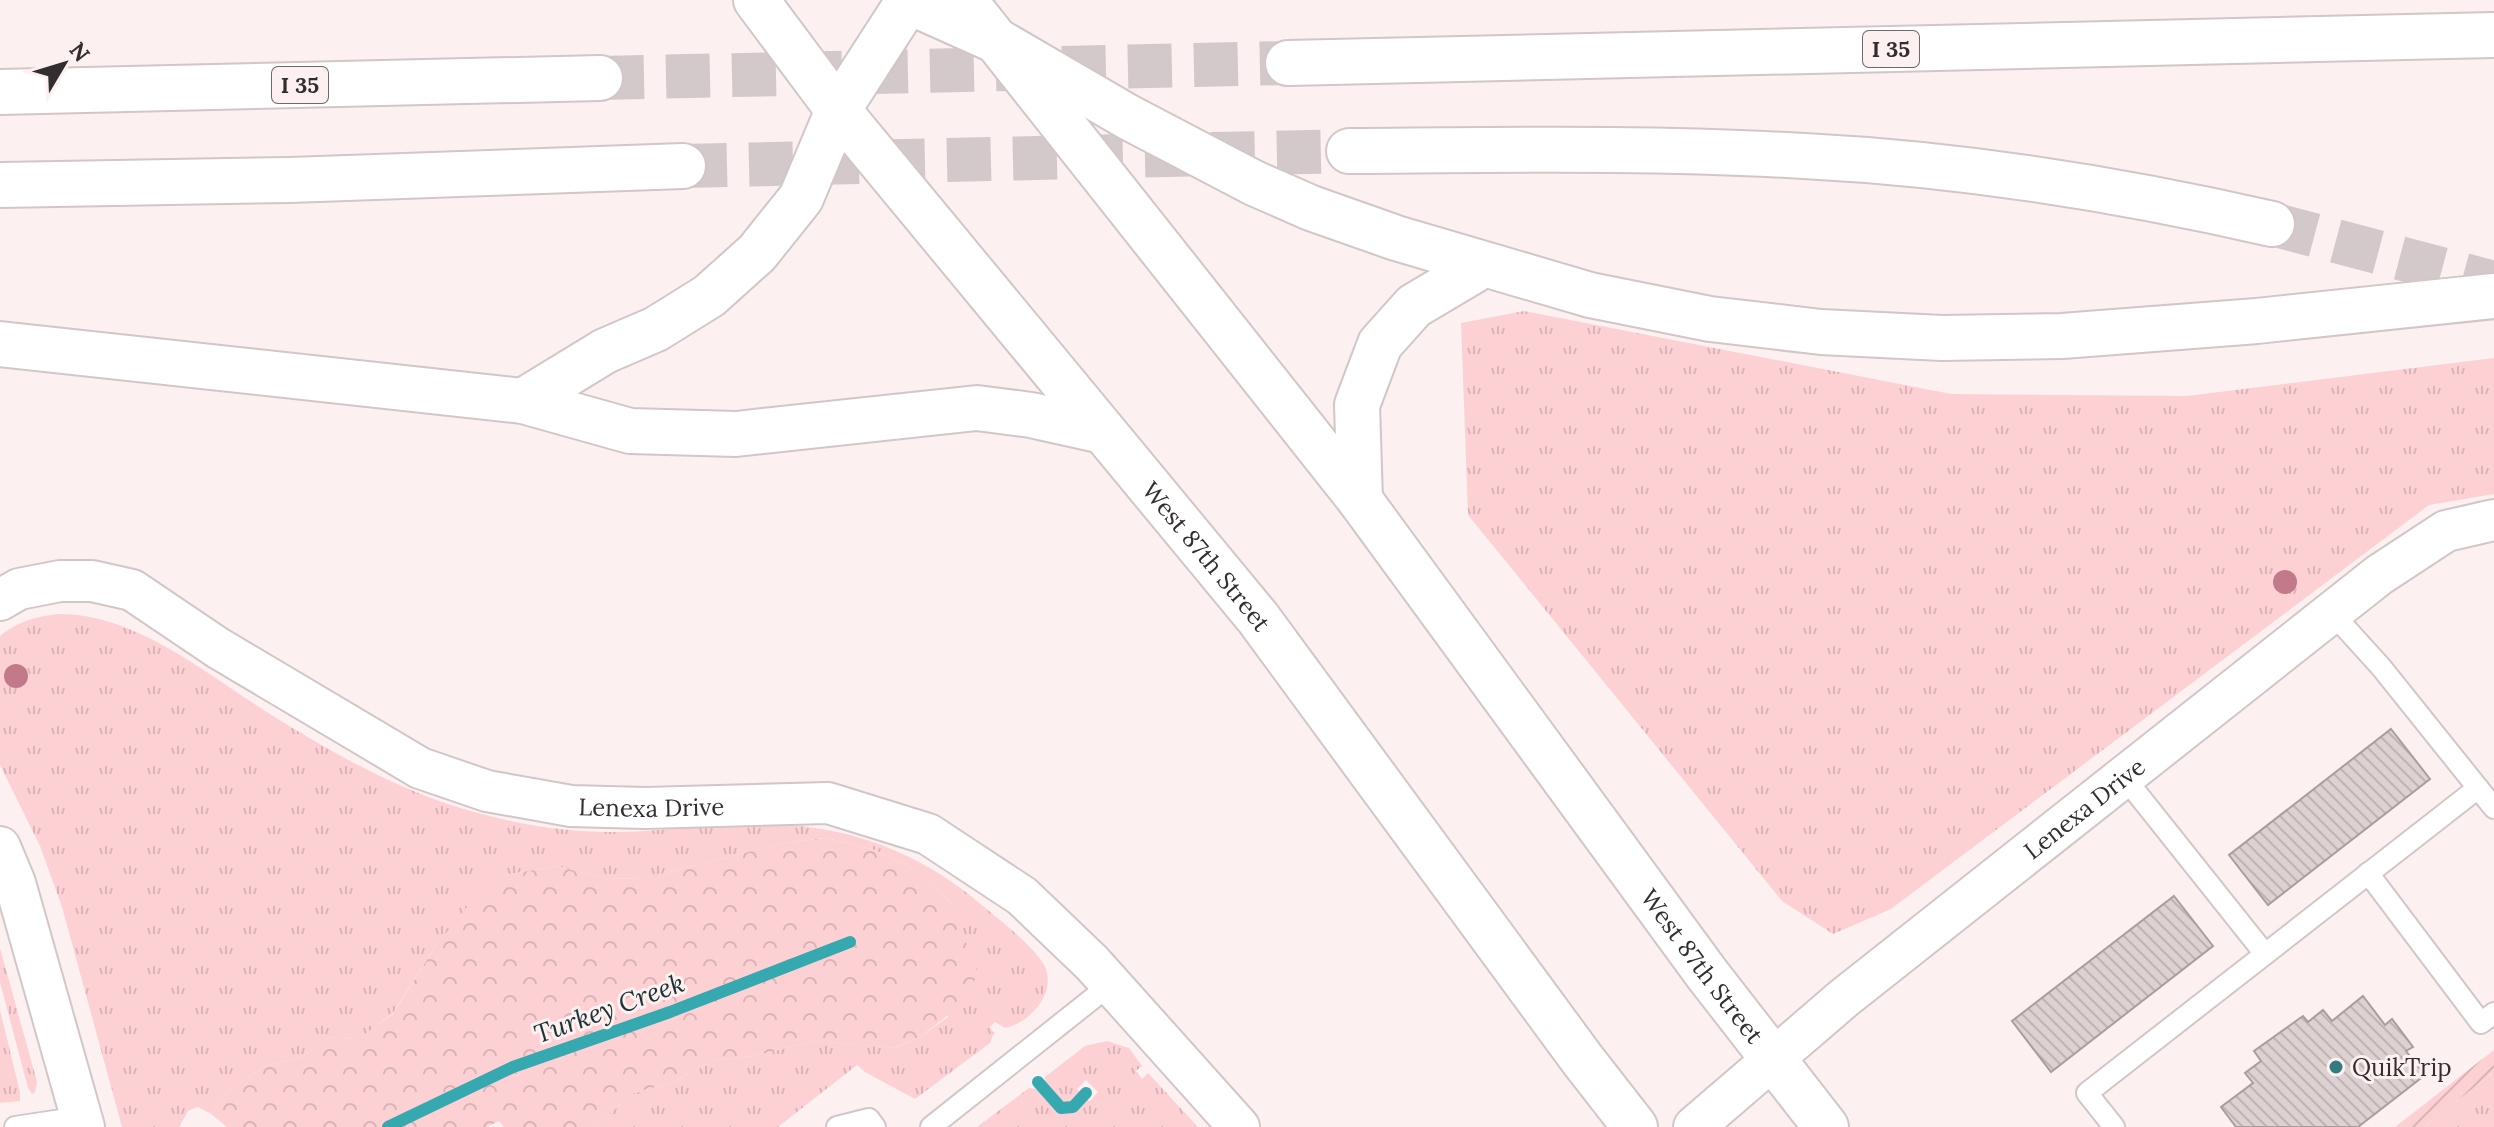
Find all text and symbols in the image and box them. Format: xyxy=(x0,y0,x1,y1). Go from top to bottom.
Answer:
north arrow xyxy=(24,24,104,104)
road number: I 35 xyxy=(1863,31,1919,67)
text: N xyxy=(63,36,96,67)
road number: I 35 xyxy=(272,67,328,103)
street label: West 87th Street xyxy=(1136,475,1278,638)
street label: Lenexa Drive xyxy=(2017,751,2151,866)
street label: Lenexa Drive xyxy=(578,790,725,824)
street label: West 87th Street xyxy=(1634,883,1771,1050)
water label: Turkey Creek xyxy=(529,966,689,1050)
place label: QuikTrip xyxy=(2352,1052,2452,1083)
marker: QuikTrip xyxy=(2327,1058,2345,1076)

